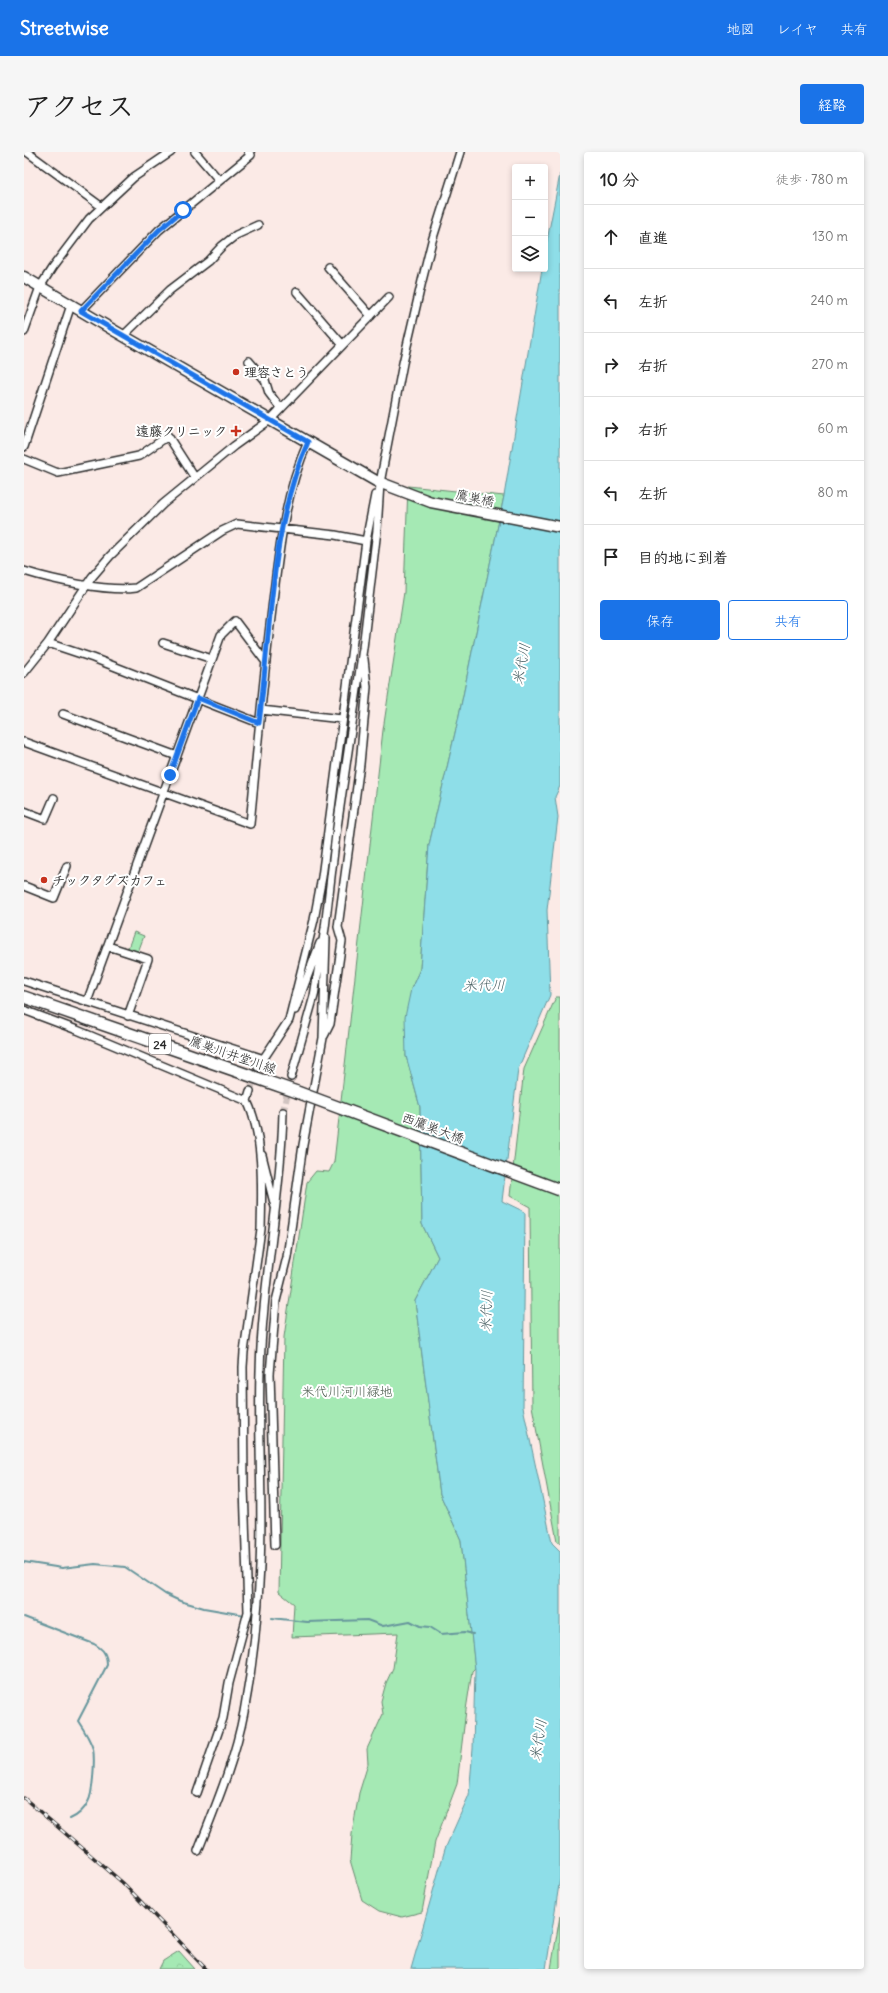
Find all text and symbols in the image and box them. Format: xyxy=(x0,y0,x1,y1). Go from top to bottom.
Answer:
text: Streetwise xyxy=(20,16,109,40)
text: 地図 xyxy=(727,20,755,38)
text: レイヤ xyxy=(777,20,818,38)
text: 共有 xyxy=(840,20,868,38)
button: 経路 xyxy=(800,84,864,124)
text: アクセス xyxy=(24,88,134,124)
map controls xyxy=(512,164,548,272)
button: + xyxy=(512,164,548,200)
text: 10 分 xyxy=(600,169,639,191)
text: 徒歩 · 780 m xyxy=(776,171,848,188)
button: − xyxy=(512,200,548,236)
route start xyxy=(174,201,192,219)
icon: ahead xyxy=(600,226,622,248)
text: 直進 xyxy=(638,228,668,247)
text: 130 m xyxy=(812,228,848,245)
button: layers xyxy=(512,236,548,272)
icon: left xyxy=(600,290,622,312)
text: 左折 xyxy=(638,292,668,311)
text: 240 m xyxy=(811,292,848,309)
icon: right xyxy=(600,354,622,376)
text: 右折 xyxy=(638,356,668,375)
text: 270 m xyxy=(811,356,848,373)
place label: 理容さとう xyxy=(244,364,309,381)
marker: 理容さとう xyxy=(231,367,241,377)
icon: right xyxy=(600,418,622,440)
text: 右折 xyxy=(638,420,668,439)
text: 60 m xyxy=(817,420,848,437)
place label: 遠藤クリニック xyxy=(136,423,227,440)
marker: 遠藤クリニック xyxy=(230,425,242,437)
icon: left xyxy=(600,482,622,504)
text: 左折 xyxy=(638,484,668,503)
text: 80 m xyxy=(817,484,848,501)
street label: 鷹巣橋 xyxy=(454,486,496,510)
icon: arrive xyxy=(600,546,622,568)
text: 目的地に到着 xyxy=(638,548,728,567)
button: 保存 xyxy=(600,600,720,640)
button: 共有 xyxy=(728,600,848,640)
water label: 米代川 xyxy=(508,642,534,686)
route end xyxy=(161,766,179,784)
place label: チックタグズカフェ xyxy=(52,872,167,889)
marker: チックタグズカフェ xyxy=(39,875,49,885)
water label: 米代川 xyxy=(463,976,505,994)
street label: 鷹巣川井堂川線 xyxy=(187,1032,280,1078)
road number: 24 xyxy=(149,1034,171,1054)
street label: 西鷹巣大橋 xyxy=(400,1109,466,1147)
water label: 米代川 xyxy=(476,1290,496,1332)
park label: 米代川河川緑地 xyxy=(301,1383,393,1400)
water label: 米代川 xyxy=(526,1718,550,1762)

